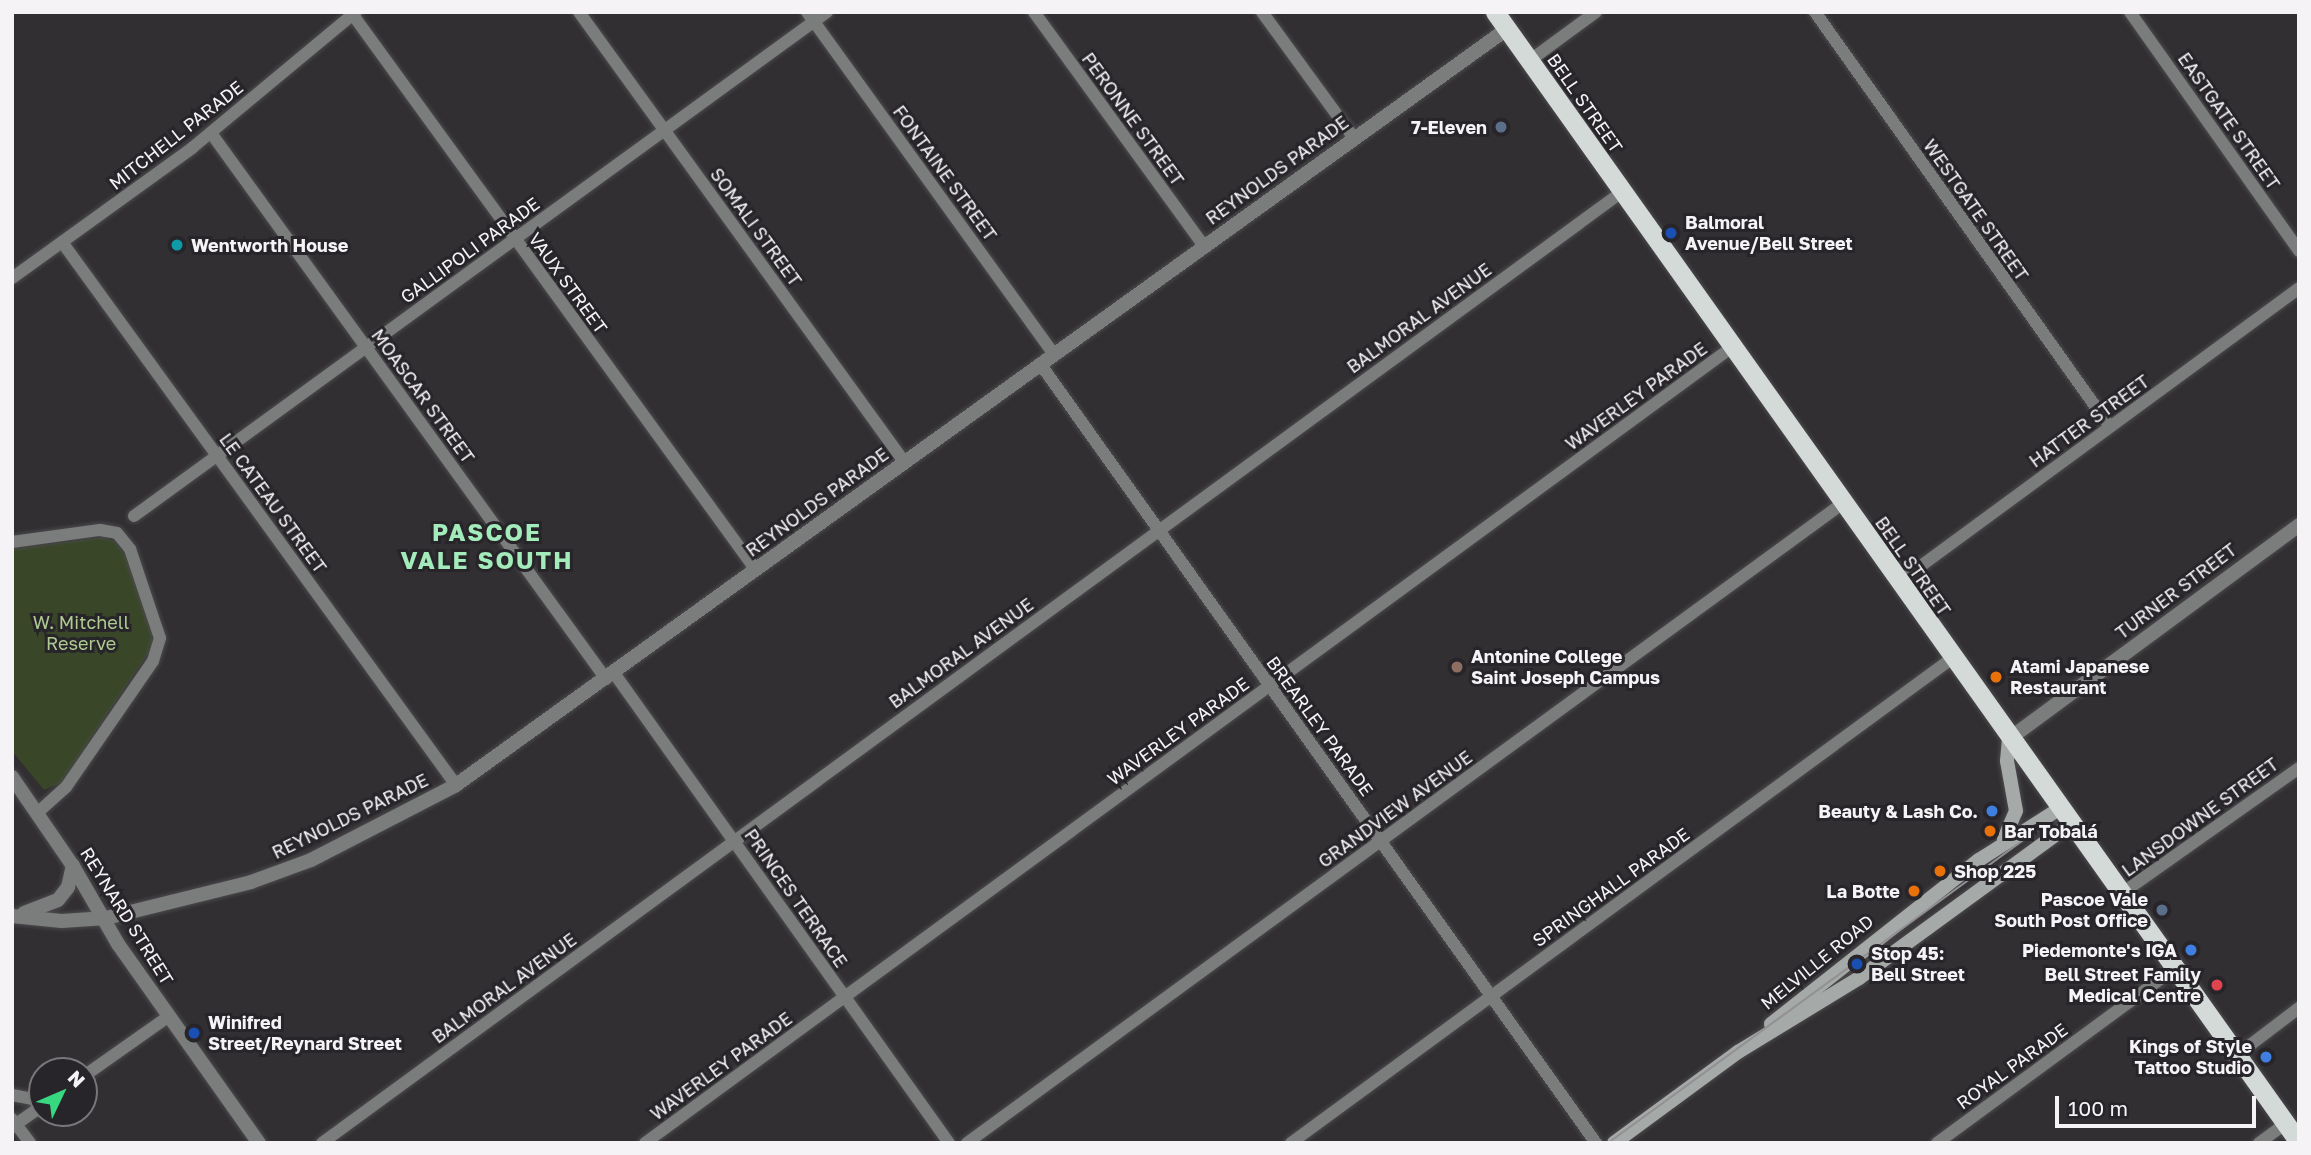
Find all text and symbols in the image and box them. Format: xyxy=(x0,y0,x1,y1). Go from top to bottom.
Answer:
street label: PERONNE STREET xyxy=(1077,48,1189,190)
street label: EASTGATE STREET xyxy=(2174,48,2284,194)
street label: BELL STREET xyxy=(1543,49,1627,157)
street label: MITCHELL PARADE xyxy=(105,76,247,194)
street label: FONTAINE STREET xyxy=(889,101,1001,245)
street label: REYNOLDS PARADE xyxy=(1201,111,1353,229)
place label: 7-Eleven xyxy=(1411,116,1487,138)
marker: 7-Eleven xyxy=(1493,119,1509,135)
street label: WESTGATE STREET xyxy=(1919,135,2033,285)
street label: SOMALI STREET xyxy=(706,164,806,290)
street label: GALLIPOLI PARADE xyxy=(396,192,544,308)
place label: Balmoral Avenue/Bell Street xyxy=(1685,212,1853,255)
marker: Balmoral Avenue/Bell Street xyxy=(1663,225,1679,241)
street label: VAUX STREET xyxy=(524,228,612,338)
place label: Wentworth House xyxy=(191,234,348,256)
marker: Wentworth House xyxy=(169,237,185,253)
street label: BALMORAL AVENUE xyxy=(1343,258,1495,378)
street label: MOASCAR STREET xyxy=(367,325,479,467)
street label: WAVERLEY PARADE xyxy=(1561,337,1711,455)
street label: HATTER STREET xyxy=(2025,370,2153,472)
street label: LE CATEAU STREET xyxy=(215,429,331,577)
street label: REYNOLDS PARADE xyxy=(741,443,893,561)
street label: BELL STREET xyxy=(1871,512,1955,620)
district label: PASCOE VALE SOUTH xyxy=(402,518,572,574)
street label: TURNER STREET xyxy=(2111,538,2241,644)
street label: BALMORAL AVENUE xyxy=(885,593,1037,713)
park label: W. Mitchell Reserve xyxy=(33,612,129,654)
place label: Antonine College Saint Joseph Campus xyxy=(1471,646,1660,688)
street label: BREARLEY PARADE xyxy=(1262,652,1378,800)
place label: Atami Japanese Restaurant xyxy=(2010,656,2149,698)
marker: Antonine College Saint Joseph Campus xyxy=(1449,659,1465,675)
marker: Atami Japanese Restaurant xyxy=(1988,669,2004,685)
street label: WAVERLEY PARADE xyxy=(1103,672,1253,790)
street label: GRANDVIEW AVENUE xyxy=(1314,746,1476,872)
street label: LANSDOWNE STREET xyxy=(2117,753,2283,881)
street label: REYNOLDS PARADE xyxy=(268,769,432,863)
place label: Beauty & Lash Co. xyxy=(1818,800,1978,822)
marker: Beauty & Lash Co. xyxy=(1984,803,2000,819)
place label: Bar Tobalá xyxy=(2004,820,2098,842)
street label: SPRINGHALL PARADE xyxy=(1528,823,1694,951)
marker: Bar Tobalá xyxy=(1982,823,1998,839)
street label: PRINCES TERRACE xyxy=(740,825,852,971)
street label: REYNARD STREET xyxy=(76,843,178,989)
place label: Shop 225 xyxy=(1954,860,2036,882)
marker: Shop 225 xyxy=(1932,863,1948,879)
place label: La Botte xyxy=(1826,880,1900,902)
marker: La Botte xyxy=(1906,883,1922,899)
place label: Pascoe Vale South Post Office xyxy=(1994,889,2148,932)
marker: Pascoe Vale South Post Office xyxy=(2154,902,2170,918)
street label: MELVILLE ROAD xyxy=(1756,910,1878,1014)
street label: BALMORAL AVENUE xyxy=(428,928,580,1048)
place label: Piedemonte's IGA xyxy=(2022,939,2177,961)
marker: Piedemonte's IGA xyxy=(2183,942,2199,958)
place label: Stop 45: Bell Street xyxy=(1871,943,1965,986)
marker: Stop 45: Bell Street xyxy=(1849,956,1865,972)
place label: Bell Street Family Medical Centre xyxy=(2045,964,2201,1006)
marker: Bell Street Family Medical Centre xyxy=(2207,975,2227,995)
street label: WAVERLEY PARADE xyxy=(646,1007,796,1125)
place label: Winifred Street/Reynard Street xyxy=(208,1012,402,1054)
street label: ROYAL PARADE xyxy=(1952,1019,2072,1113)
marker: Winifred Street/Reynard Street xyxy=(186,1025,202,1041)
place label: Kings of Style Tattoo Studio xyxy=(2129,1036,2252,1078)
marker: Kings of Style Tattoo Studio xyxy=(2258,1049,2274,1065)
north arrow xyxy=(28,1057,98,1127)
text: N xyxy=(64,1065,90,1092)
scale bar xyxy=(2059,1082,2260,1126)
text: 100 m xyxy=(2068,1095,2128,1121)

